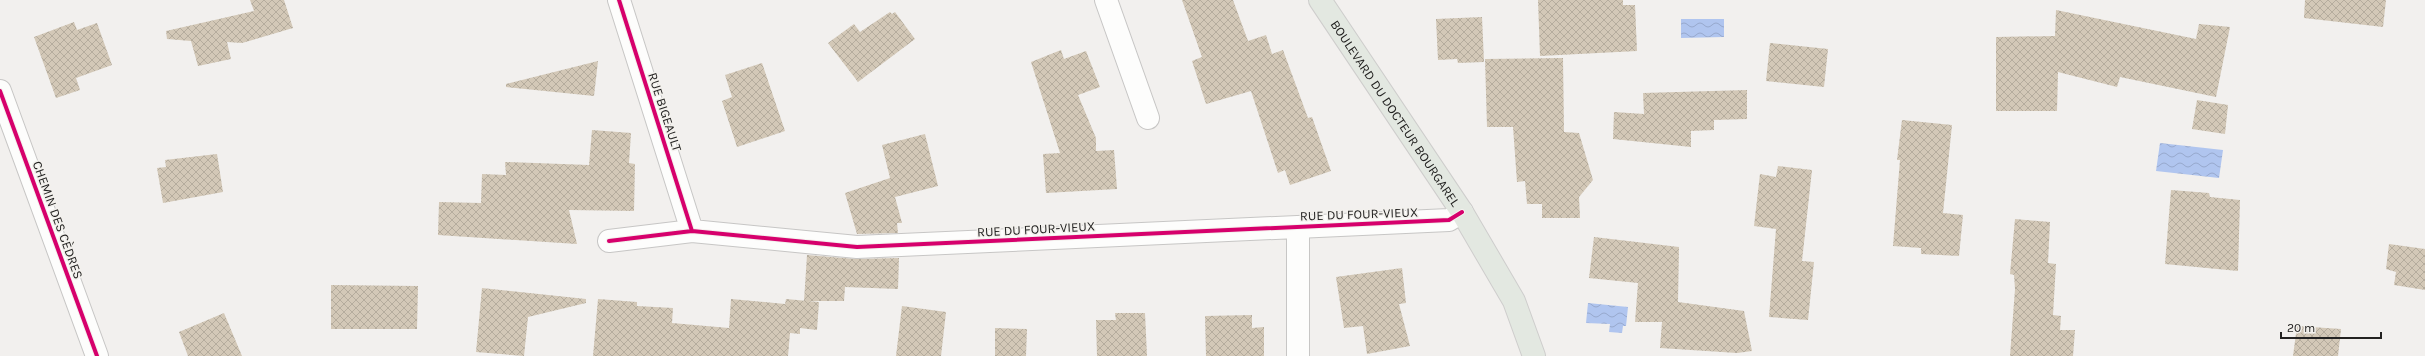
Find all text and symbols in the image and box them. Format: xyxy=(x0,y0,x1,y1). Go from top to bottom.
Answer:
street label: BOULEVARD DU DOCTEUR BOURGAREL xyxy=(1328,17,1463,209)
street label: RUE BIGEAULT xyxy=(645,71,685,154)
street label: CHEMIN DES CÈDRES xyxy=(30,158,88,281)
street label: RUE DU FOUR-VIEUX xyxy=(1300,204,1418,224)
street label: RUE DU FOUR-VIEUX xyxy=(977,218,1095,240)
scale bar xyxy=(2281,314,2381,340)
text: 20 m xyxy=(2287,321,2315,335)

